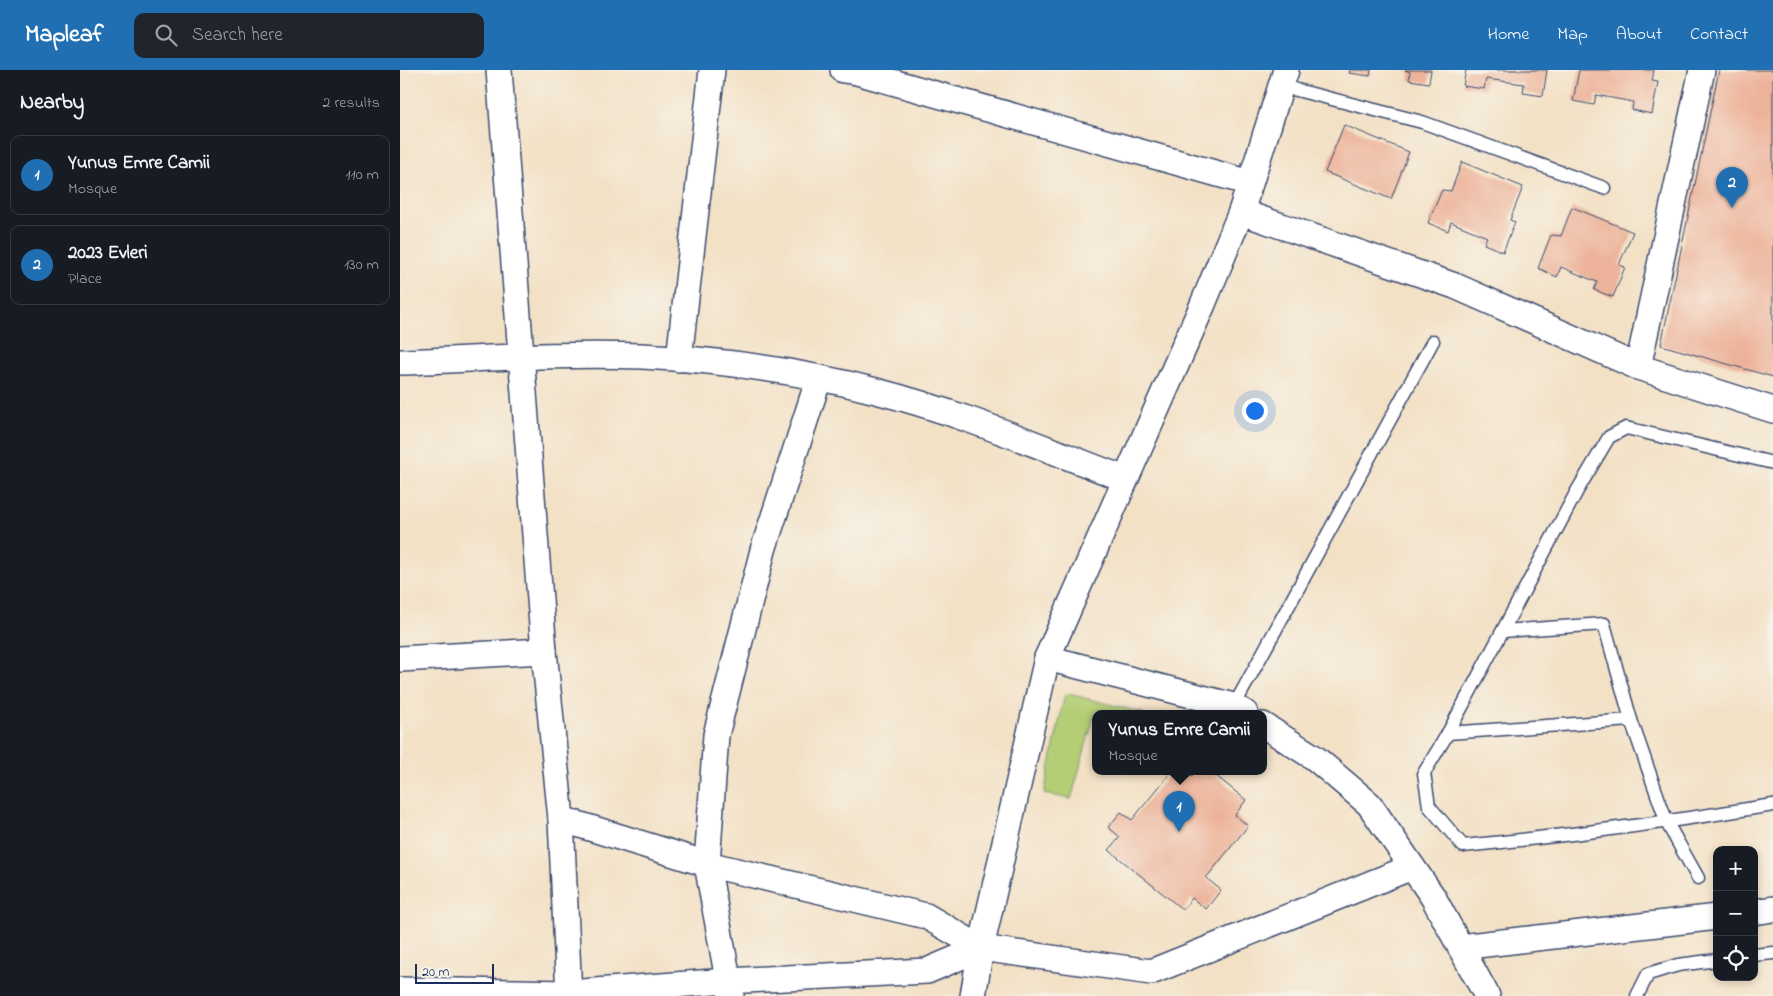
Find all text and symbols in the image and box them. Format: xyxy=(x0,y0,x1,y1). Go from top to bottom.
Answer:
search box xyxy=(134,13,484,58)
text: Mapleaf xyxy=(25,18,104,53)
icon: search xyxy=(152,21,180,49)
text: Search here xyxy=(192,22,283,49)
text: Home xyxy=(1488,22,1529,48)
text: Map xyxy=(1557,22,1588,48)
text: About xyxy=(1616,22,1662,48)
text: Contact xyxy=(1690,22,1748,48)
text: Nearby xyxy=(20,88,84,118)
text: 2 results xyxy=(322,91,380,115)
text: Yunus Emre Camii xyxy=(68,150,210,177)
text: 1 xyxy=(34,163,40,187)
text: 110 m xyxy=(345,163,379,187)
pin: 2 xyxy=(1716,167,1748,208)
text: Mosque xyxy=(68,177,117,201)
text: 2023 Evleri xyxy=(68,240,148,267)
text: 2 xyxy=(33,253,41,277)
text: 130 m xyxy=(344,253,379,277)
text: Place xyxy=(68,267,102,291)
your location xyxy=(1242,398,1268,424)
popup xyxy=(1092,710,1267,775)
text: Yunus Emre Camii xyxy=(1109,717,1250,744)
text: Mosque xyxy=(1109,744,1158,768)
pin: 1 xyxy=(1163,791,1195,832)
map controls xyxy=(1713,846,1758,981)
button: + xyxy=(1713,846,1758,891)
button: − xyxy=(1713,891,1758,936)
button: locate xyxy=(1713,936,1758,981)
scale bar xyxy=(415,961,494,984)
text: 20 m xyxy=(422,962,449,983)

